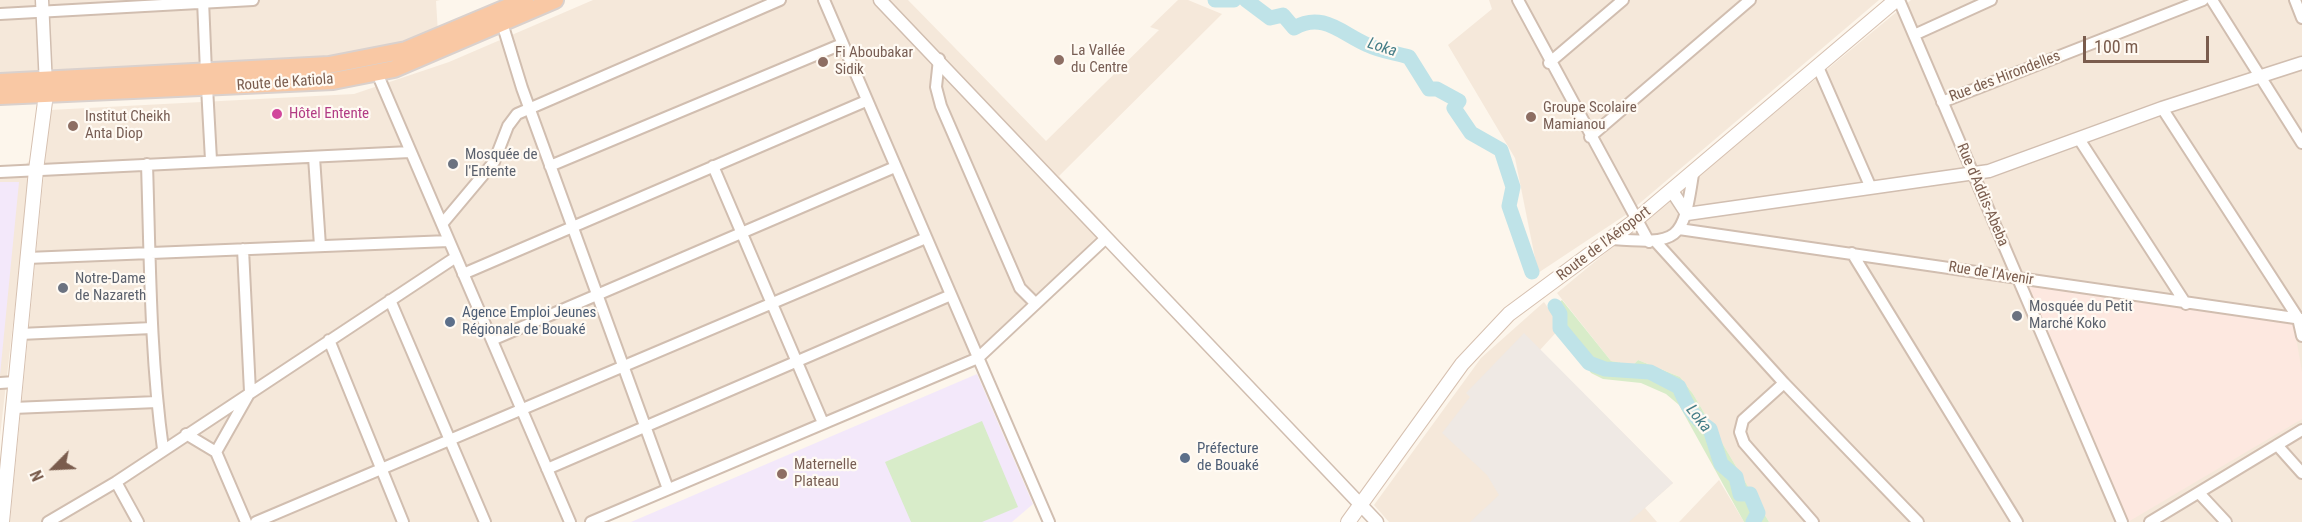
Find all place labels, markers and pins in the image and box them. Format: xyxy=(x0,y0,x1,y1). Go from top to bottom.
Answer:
place label: La Vallée du Centre xyxy=(1071,42,1128,77)
place label: Fi Aboubakar Sidik xyxy=(835,44,913,79)
marker: La Vallée du Centre xyxy=(1052,53,1066,67)
marker: Fi Aboubakar Sidik xyxy=(816,55,830,69)
place label: Groupe Scolaire Mamianou xyxy=(1543,99,1637,134)
place label: Hôtel Entente xyxy=(289,105,369,123)
marker: Hôtel Entente xyxy=(270,107,284,121)
place label: Institut Cheikh Anta Diop xyxy=(85,108,171,143)
marker: Groupe Scolaire Mamianou xyxy=(1524,110,1538,124)
marker: Institut Cheikh Anta Diop xyxy=(66,119,80,133)
place label: Mosquée de l'Entente xyxy=(465,146,537,181)
marker: Mosquée de l'Entente xyxy=(446,157,460,171)
place label: Notre-Dame de Nazareth xyxy=(75,270,146,305)
marker: Notre-Dame de Nazareth xyxy=(56,281,70,295)
place label: Mosquée du Petit Marché Koko xyxy=(2029,298,2133,333)
place label: Agence Emploi Jeunes Régionale de Bouaké xyxy=(462,304,596,339)
marker: Mosquée du Petit Marché Koko xyxy=(2010,309,2024,323)
marker: Agence Emploi Jeunes Régionale de Bouaké xyxy=(443,315,457,329)
place label: Préfecture de Bouaké xyxy=(1197,440,1259,475)
marker: Préfecture de Bouaké xyxy=(1178,451,1192,465)
place label: Maternelle Plateau xyxy=(794,456,857,491)
marker: Maternelle Plateau xyxy=(775,467,789,481)

